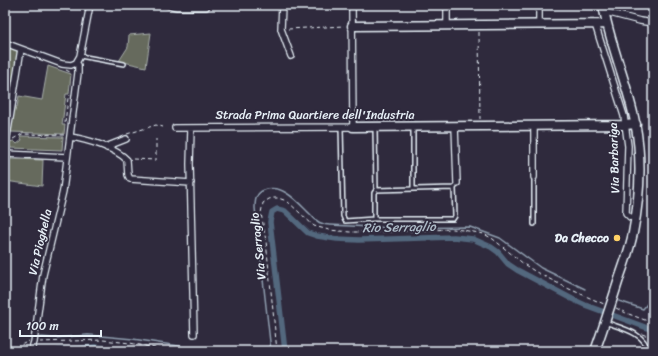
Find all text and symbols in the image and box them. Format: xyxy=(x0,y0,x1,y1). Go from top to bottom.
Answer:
street label: Strada Prima Quartiere dell'Industria xyxy=(215,104,415,126)
street label: Via Barbariga xyxy=(602,122,626,194)
street label: Via Pioghella xyxy=(22,207,58,277)
street label: Via Serraglio xyxy=(244,211,272,281)
water label: Rio Serraglio xyxy=(362,215,437,239)
place label: Da Checco xyxy=(555,227,609,249)
marker: Da Checco xyxy=(612,233,622,243)
scale bar xyxy=(20,312,101,338)
text: 100 m xyxy=(26,315,59,337)

